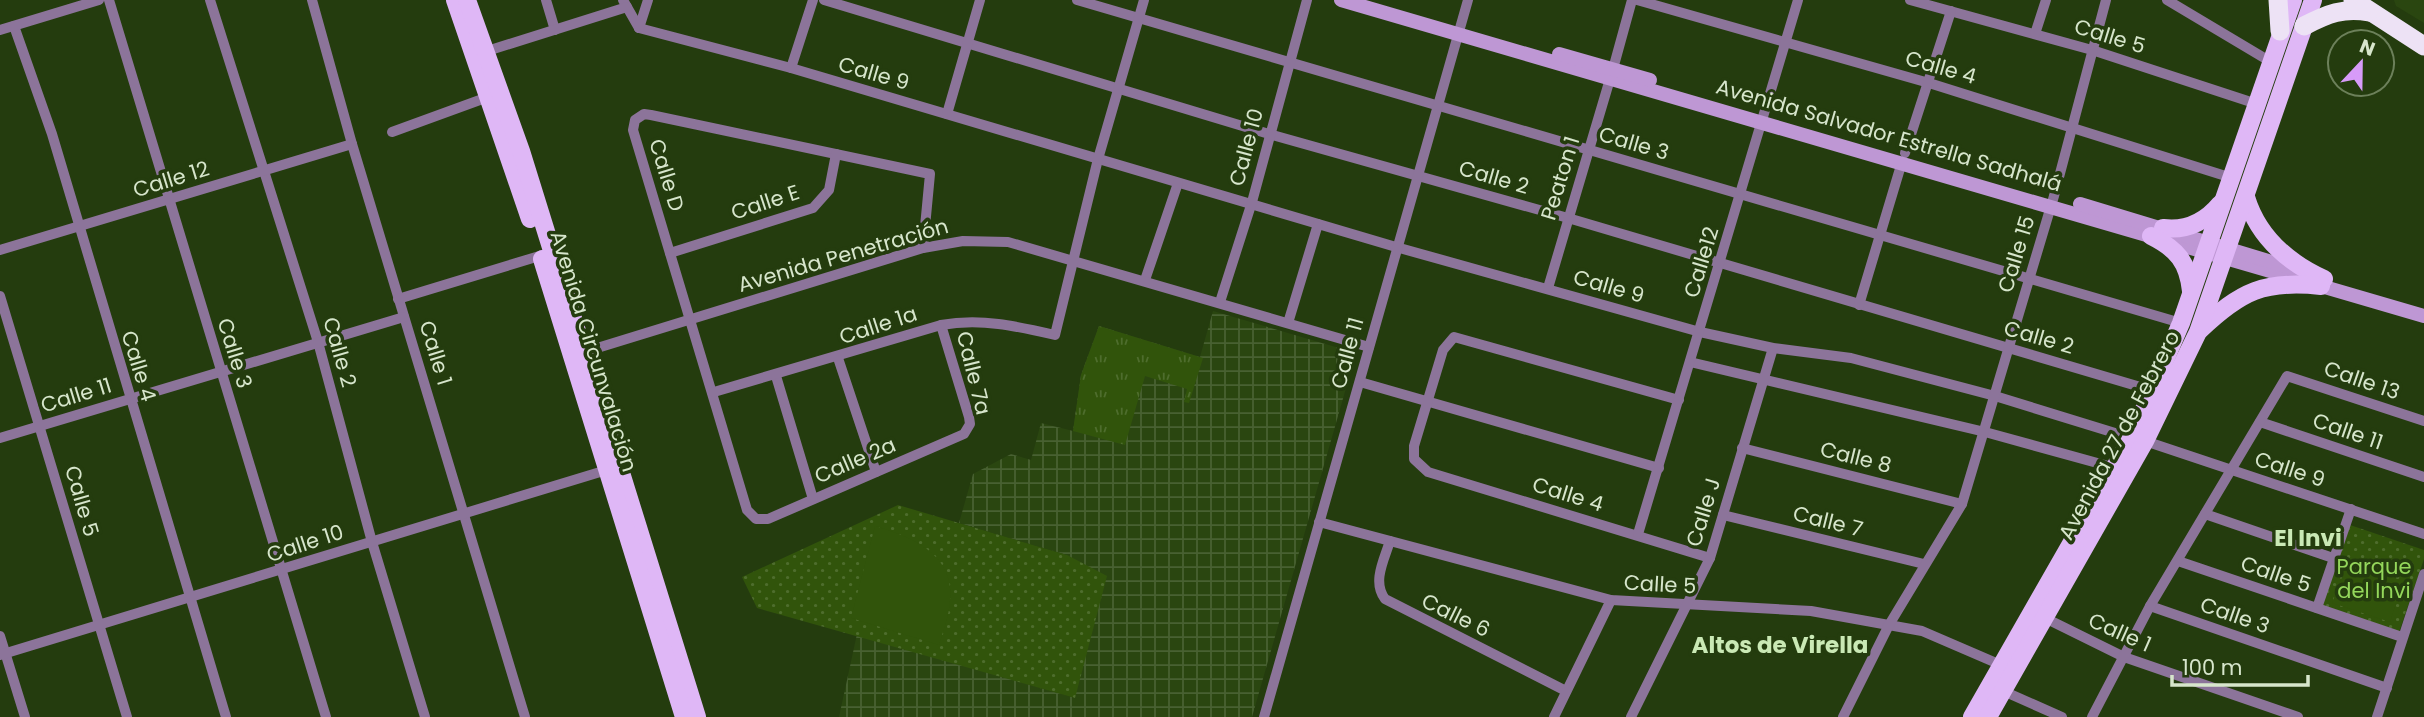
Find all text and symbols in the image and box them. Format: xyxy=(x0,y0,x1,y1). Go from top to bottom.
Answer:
street label: Calle 5 xyxy=(2071,12,2149,60)
north arrow xyxy=(2326,28,2396,98)
text: N xyxy=(2355,33,2379,63)
street label: Calle 4 xyxy=(1902,43,1980,91)
street label: Calle 9 xyxy=(835,49,913,97)
street label: Avenida Salvador Estrella Sadhalá xyxy=(1713,72,2065,198)
street label: Calle 10 xyxy=(1222,105,1270,189)
street label: Calle 3 xyxy=(1596,119,1672,167)
street label: Peaton 1 xyxy=(1534,133,1586,223)
street label: Calle D xyxy=(642,135,692,215)
street label: Calle 2 xyxy=(1456,153,1532,201)
street label: Calle 12 xyxy=(129,154,213,204)
street label: Calle E xyxy=(727,177,803,227)
street label: Avenida Penetración xyxy=(734,211,952,299)
street label: Calle 15 xyxy=(1991,212,2041,296)
street label: Calle12 xyxy=(1677,223,1725,301)
street label: Avenida Circunvalación xyxy=(544,227,644,475)
street label: Calle 9 xyxy=(1570,262,1648,310)
street label: Calle 1a xyxy=(835,299,921,351)
street label: Calle 2 xyxy=(2001,313,2077,361)
street label: Calle 3 xyxy=(211,314,259,392)
street label: Calle 2 xyxy=(316,314,364,390)
street label: Calle 11 xyxy=(1324,314,1370,392)
street label: Calle 1 xyxy=(412,317,460,389)
street label: Avenida 27 de Febrero xyxy=(2051,325,2187,545)
street label: Calle 4 xyxy=(115,327,163,405)
street label: Calle 7a xyxy=(950,328,998,418)
street label: Calle 13 xyxy=(2320,354,2404,406)
street label: Calle 11 xyxy=(37,370,115,420)
street label: Calle 11 xyxy=(2309,405,2387,457)
street label: Calle 2a xyxy=(810,430,900,490)
street label: Calle 8 xyxy=(1817,434,1895,480)
street label: Calle 9 xyxy=(2251,444,2329,494)
street label: Calle 5 xyxy=(58,462,106,540)
street label: Calle 4 xyxy=(1529,470,1607,518)
street label: Calle J xyxy=(1679,474,1727,550)
street label: Calle 7 xyxy=(1790,498,1866,544)
street label: Calle 10 xyxy=(263,517,347,569)
district label: El Invi xyxy=(2274,522,2342,554)
street label: Calle 5 xyxy=(2237,548,2315,600)
park label: Parque del Invi xyxy=(2337,552,2411,605)
street label: Calle 5 xyxy=(1623,568,1697,600)
street label: Calle 6 xyxy=(1417,586,1495,644)
street label: Calle 3 xyxy=(2196,590,2274,640)
street label: Calle 1 xyxy=(2084,605,2156,659)
district label: Altos de Virella xyxy=(1692,629,1868,661)
scale bar xyxy=(2172,644,2308,688)
text: 100 m xyxy=(2182,653,2242,682)

